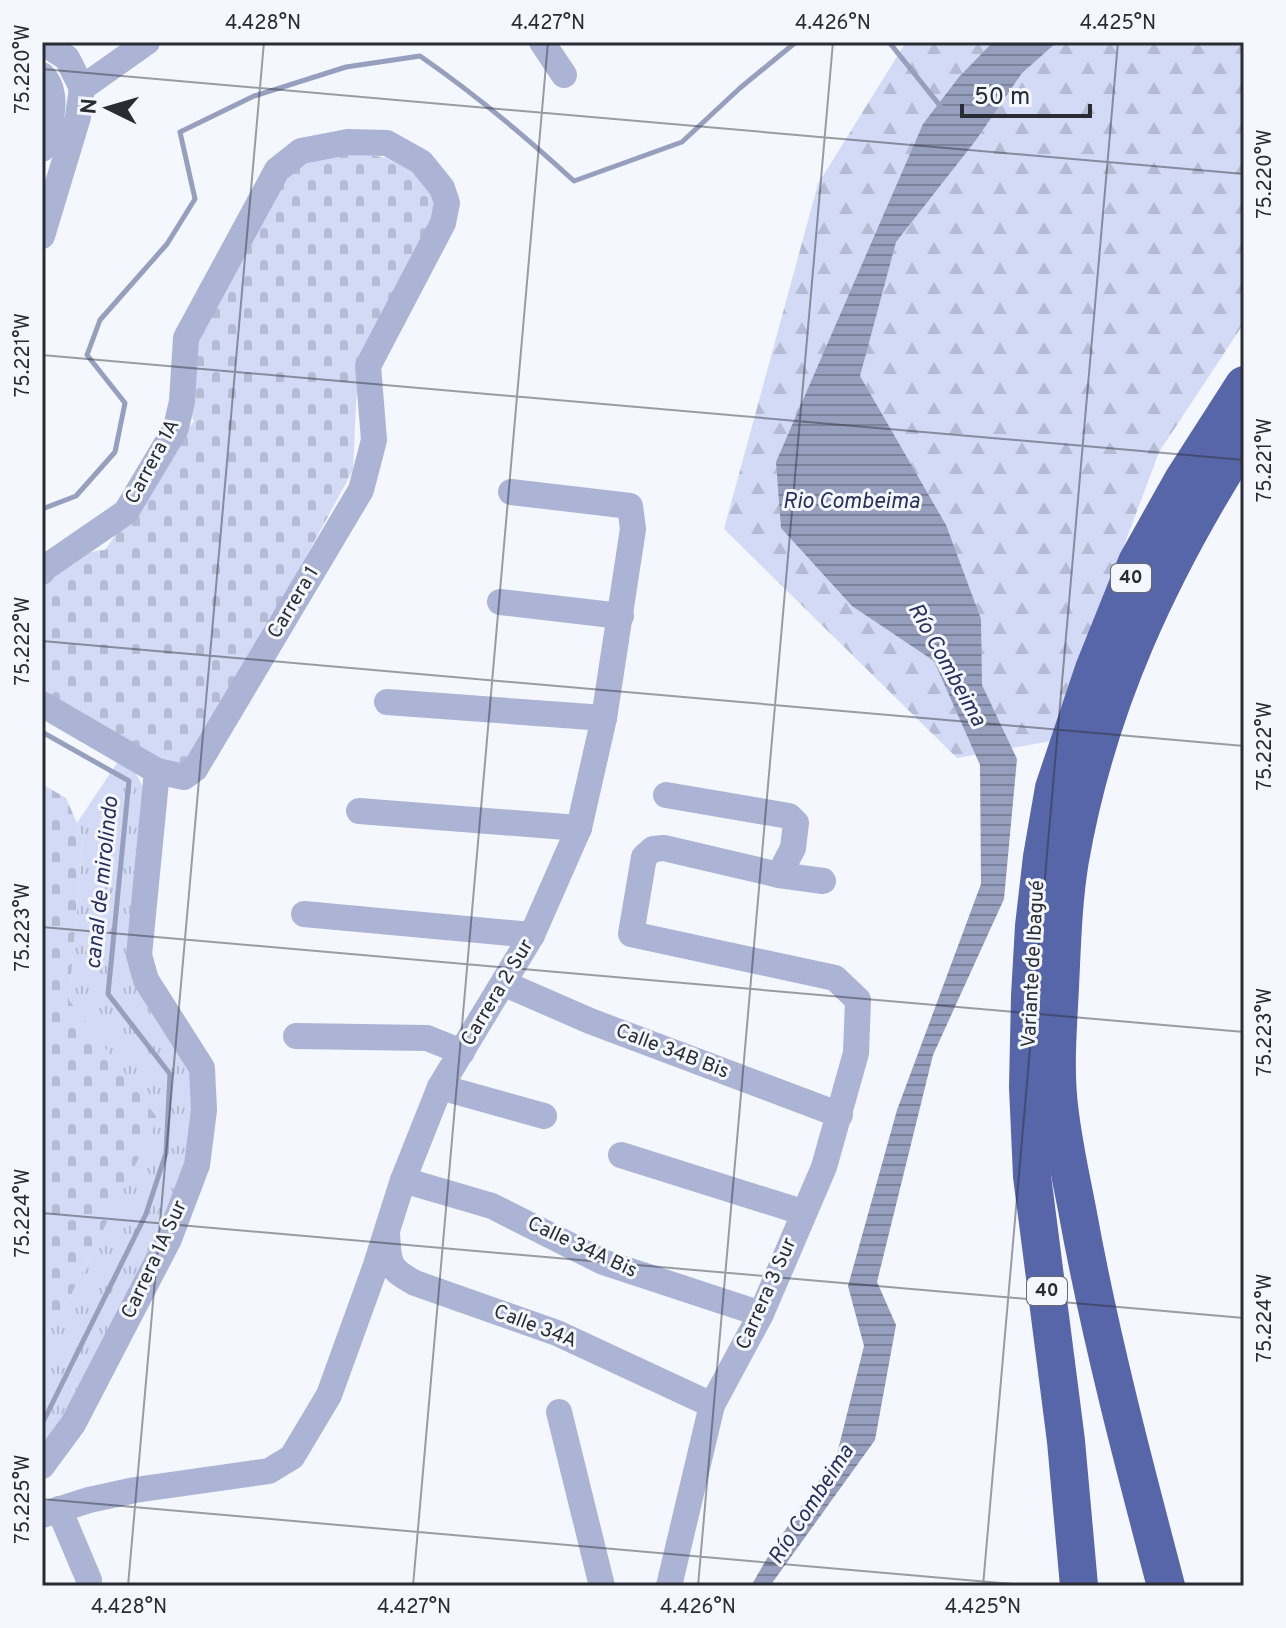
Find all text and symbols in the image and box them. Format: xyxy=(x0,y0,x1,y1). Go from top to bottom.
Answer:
text: 4.428°N xyxy=(225,11,301,37)
text: 4.427°N xyxy=(511,11,585,37)
text: 4.426°N xyxy=(795,11,871,37)
text: 4.425°N xyxy=(1080,11,1156,37)
text: 75.220°W xyxy=(11,24,37,114)
north arrow xyxy=(68,68,148,148)
scale bar xyxy=(962,68,1090,118)
text: 50 m xyxy=(974,83,1030,113)
text: N xyxy=(76,97,105,116)
text: 75.220°W xyxy=(1253,129,1279,219)
text: 75.221°W xyxy=(11,313,37,397)
street label: Carrera 1A xyxy=(120,415,186,509)
text: 75.221°W xyxy=(1253,418,1279,502)
water label: Rio Combeima xyxy=(782,489,920,516)
street label: Carrera 1 xyxy=(262,562,326,644)
road number: 40 xyxy=(1111,564,1151,592)
text: 75.222°W xyxy=(11,596,37,686)
water label: Río Combeima xyxy=(901,599,991,732)
text: 75.222°W xyxy=(1253,701,1279,791)
water label: canal de mirolindo xyxy=(81,795,126,971)
street label: Variante de Ibagué xyxy=(1017,880,1051,1048)
text: 75.223°W xyxy=(11,883,37,971)
street label: Carrera 2 Sur xyxy=(456,935,540,1051)
text: 75.223°W xyxy=(1253,988,1279,1076)
street label: Calle 34B Bis xyxy=(612,1018,732,1086)
text: 75.224°W xyxy=(11,1168,37,1258)
street label: Carrera 1A Sur xyxy=(116,1196,194,1323)
street label: Calle 34A Bis xyxy=(523,1211,641,1285)
street label: Carrera 3 Sur xyxy=(731,1234,803,1354)
text: 75.224°W xyxy=(1253,1273,1279,1363)
road number: 40 xyxy=(1027,1277,1067,1305)
street label: Calle 34A xyxy=(490,1299,580,1355)
water label: Río Combeima xyxy=(763,1440,861,1570)
text: 75.225°W xyxy=(11,1454,37,1544)
text: 4.428°N xyxy=(91,1595,167,1621)
text: 4.427°N xyxy=(377,1595,451,1621)
text: 4.426°N xyxy=(660,1595,736,1621)
text: 4.425°N xyxy=(945,1595,1021,1621)

